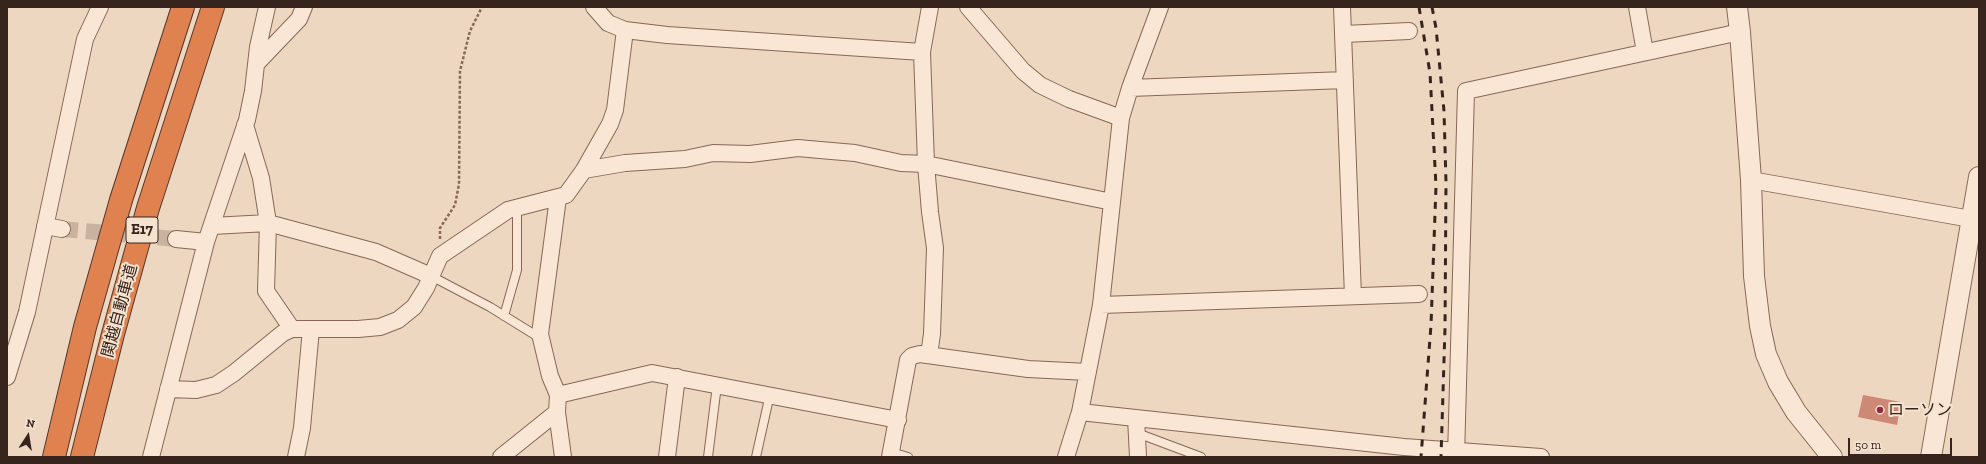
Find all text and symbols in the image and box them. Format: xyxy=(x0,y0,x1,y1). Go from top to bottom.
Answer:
road number: E17 xyxy=(126,217,158,243)
street label: 関越自動車道 xyxy=(98,262,142,360)
place label: ローソン xyxy=(1888,400,1952,420)
marker: ローソン xyxy=(1875,405,1885,415)
north arrow xyxy=(8,416,48,456)
text: N xyxy=(25,417,36,431)
scale bar xyxy=(1850,430,1954,456)
text: 50 m xyxy=(1855,438,1881,452)

